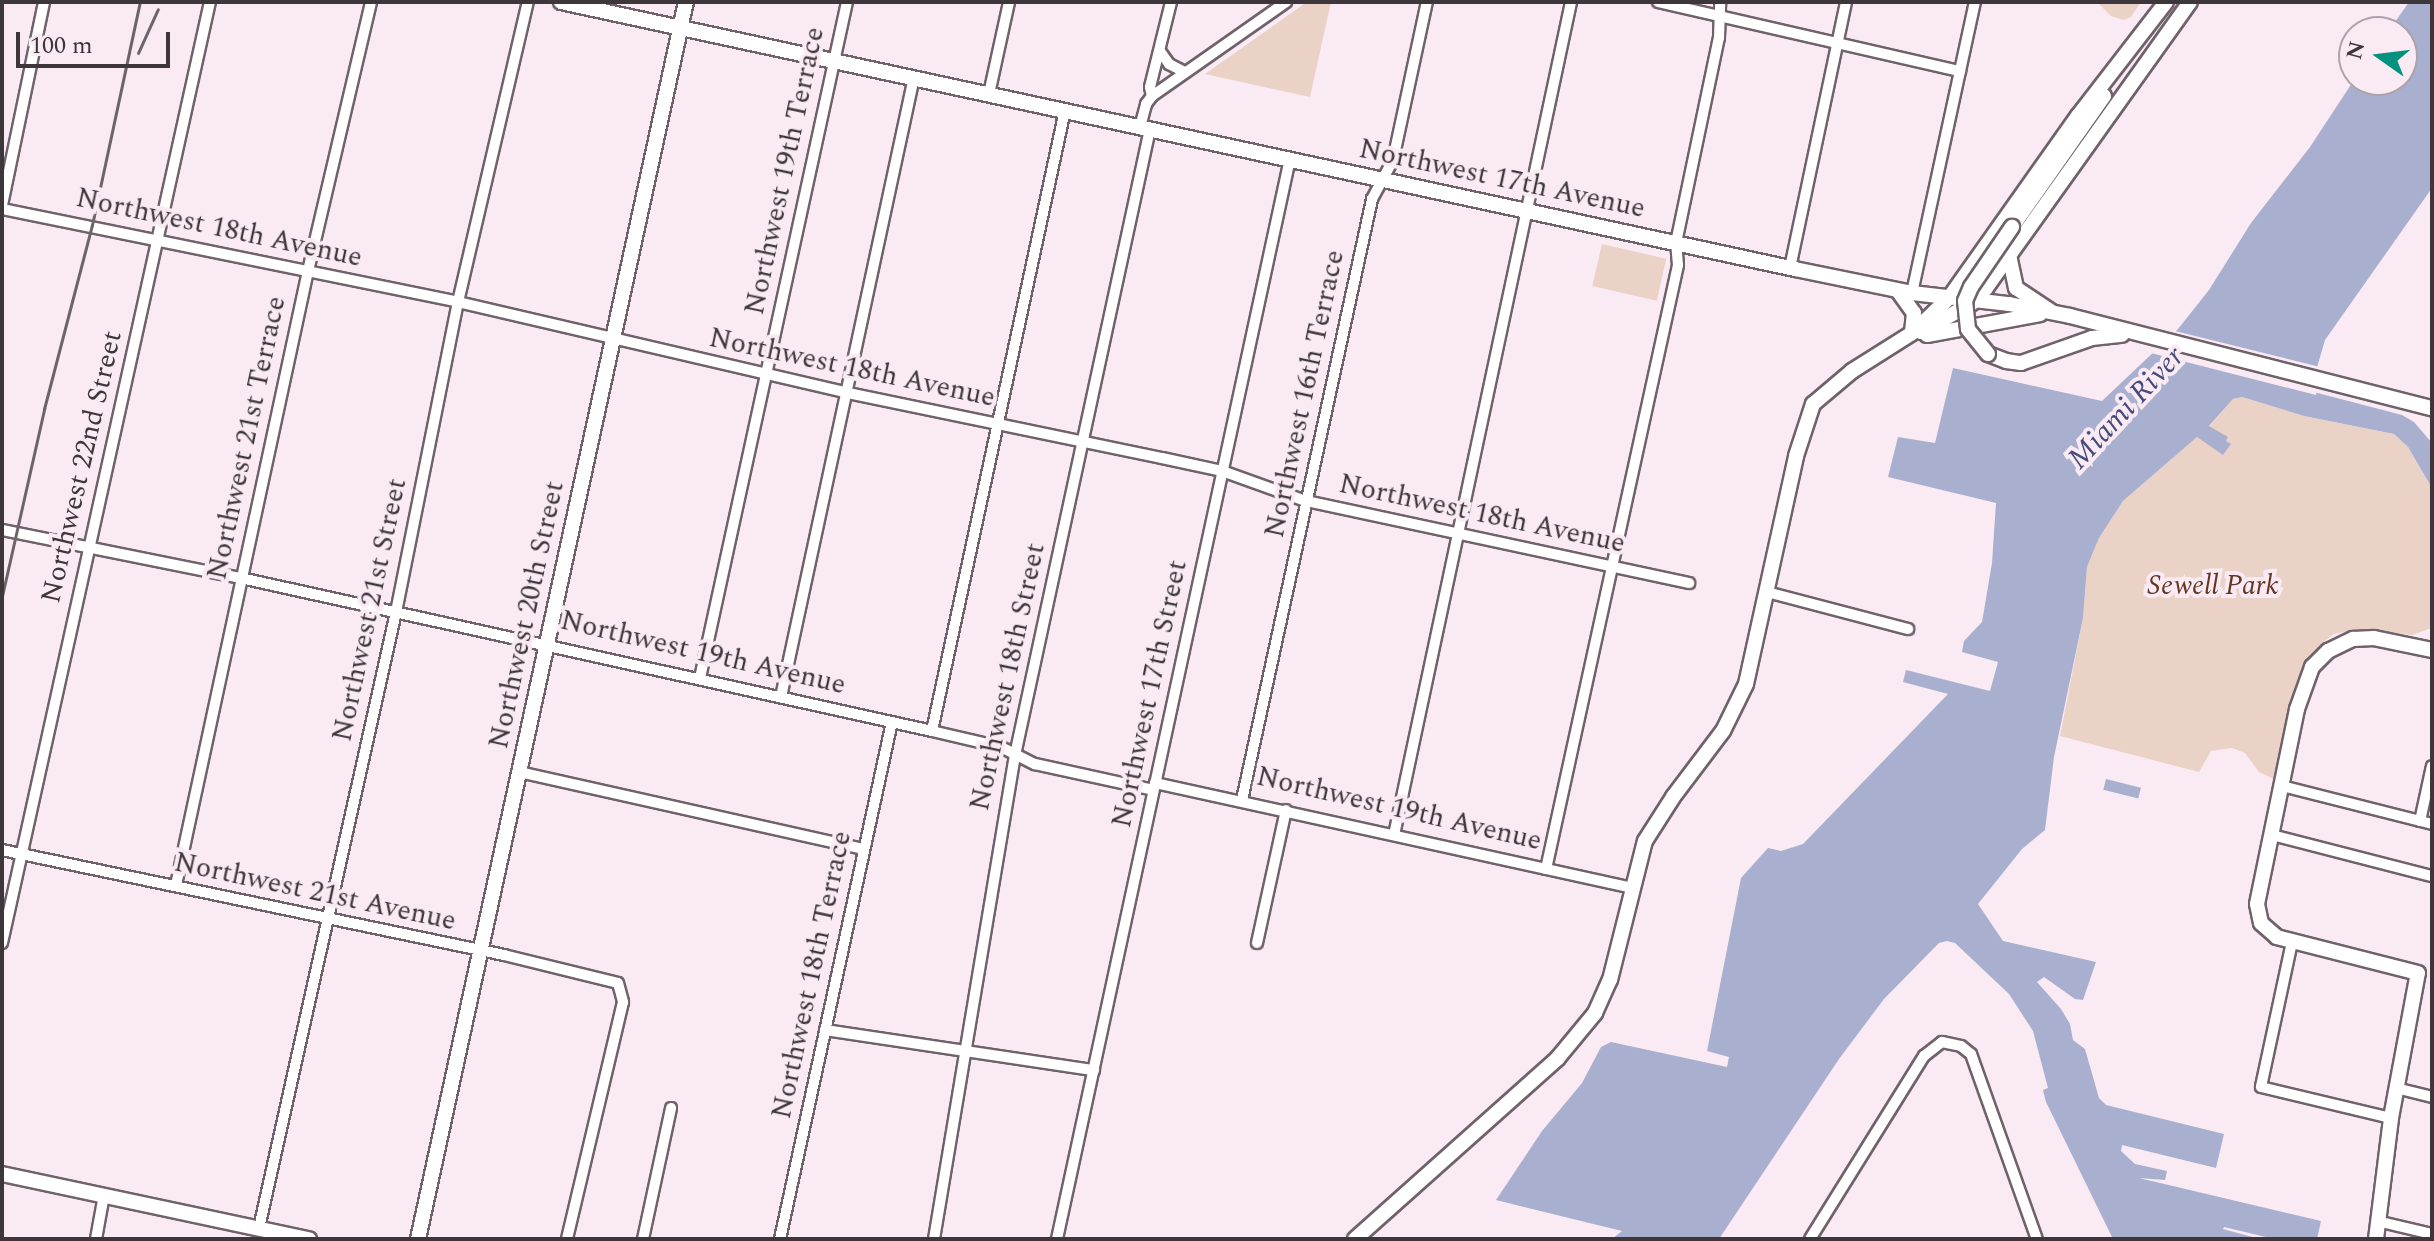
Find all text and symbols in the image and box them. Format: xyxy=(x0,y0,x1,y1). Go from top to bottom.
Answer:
scale bar xyxy=(20,16,174,66)
north arrow xyxy=(2338,16,2418,96)
street label: Northwest 19th Terrace xyxy=(738,24,832,318)
text: 100 m xyxy=(30,28,93,64)
text: N xyxy=(2338,38,2374,63)
street label: Northwest 17th Avenue xyxy=(1356,132,1648,226)
street label: Northwest 18th Avenue xyxy=(73,181,365,275)
street label: Northwest 16th Terrace xyxy=(1258,247,1352,541)
street label: Northwest 21st Terrace xyxy=(201,293,293,583)
street label: Northwest 18th Avenue xyxy=(706,321,998,415)
street label: Northwest 22nd Street xyxy=(34,328,130,606)
water label: Miami River xyxy=(2060,339,2192,477)
street label: Northwest 18th Avenue xyxy=(1336,467,1628,561)
street label: Northwest 21st Street xyxy=(326,475,414,745)
street label: Northwest 20th Street xyxy=(482,478,572,752)
street label: Northwest 18th Street xyxy=(963,540,1053,814)
street label: Northwest 17th Street xyxy=(1105,557,1195,831)
park label: Sewell Park xyxy=(2147,569,2279,603)
street label: Northwest 19th Avenue xyxy=(557,604,849,702)
street label: Northwest 19th Avenue xyxy=(1253,760,1545,858)
street label: Northwest 18th Terrace xyxy=(765,828,859,1122)
street label: Northwest 21st Avenue xyxy=(171,846,459,938)

